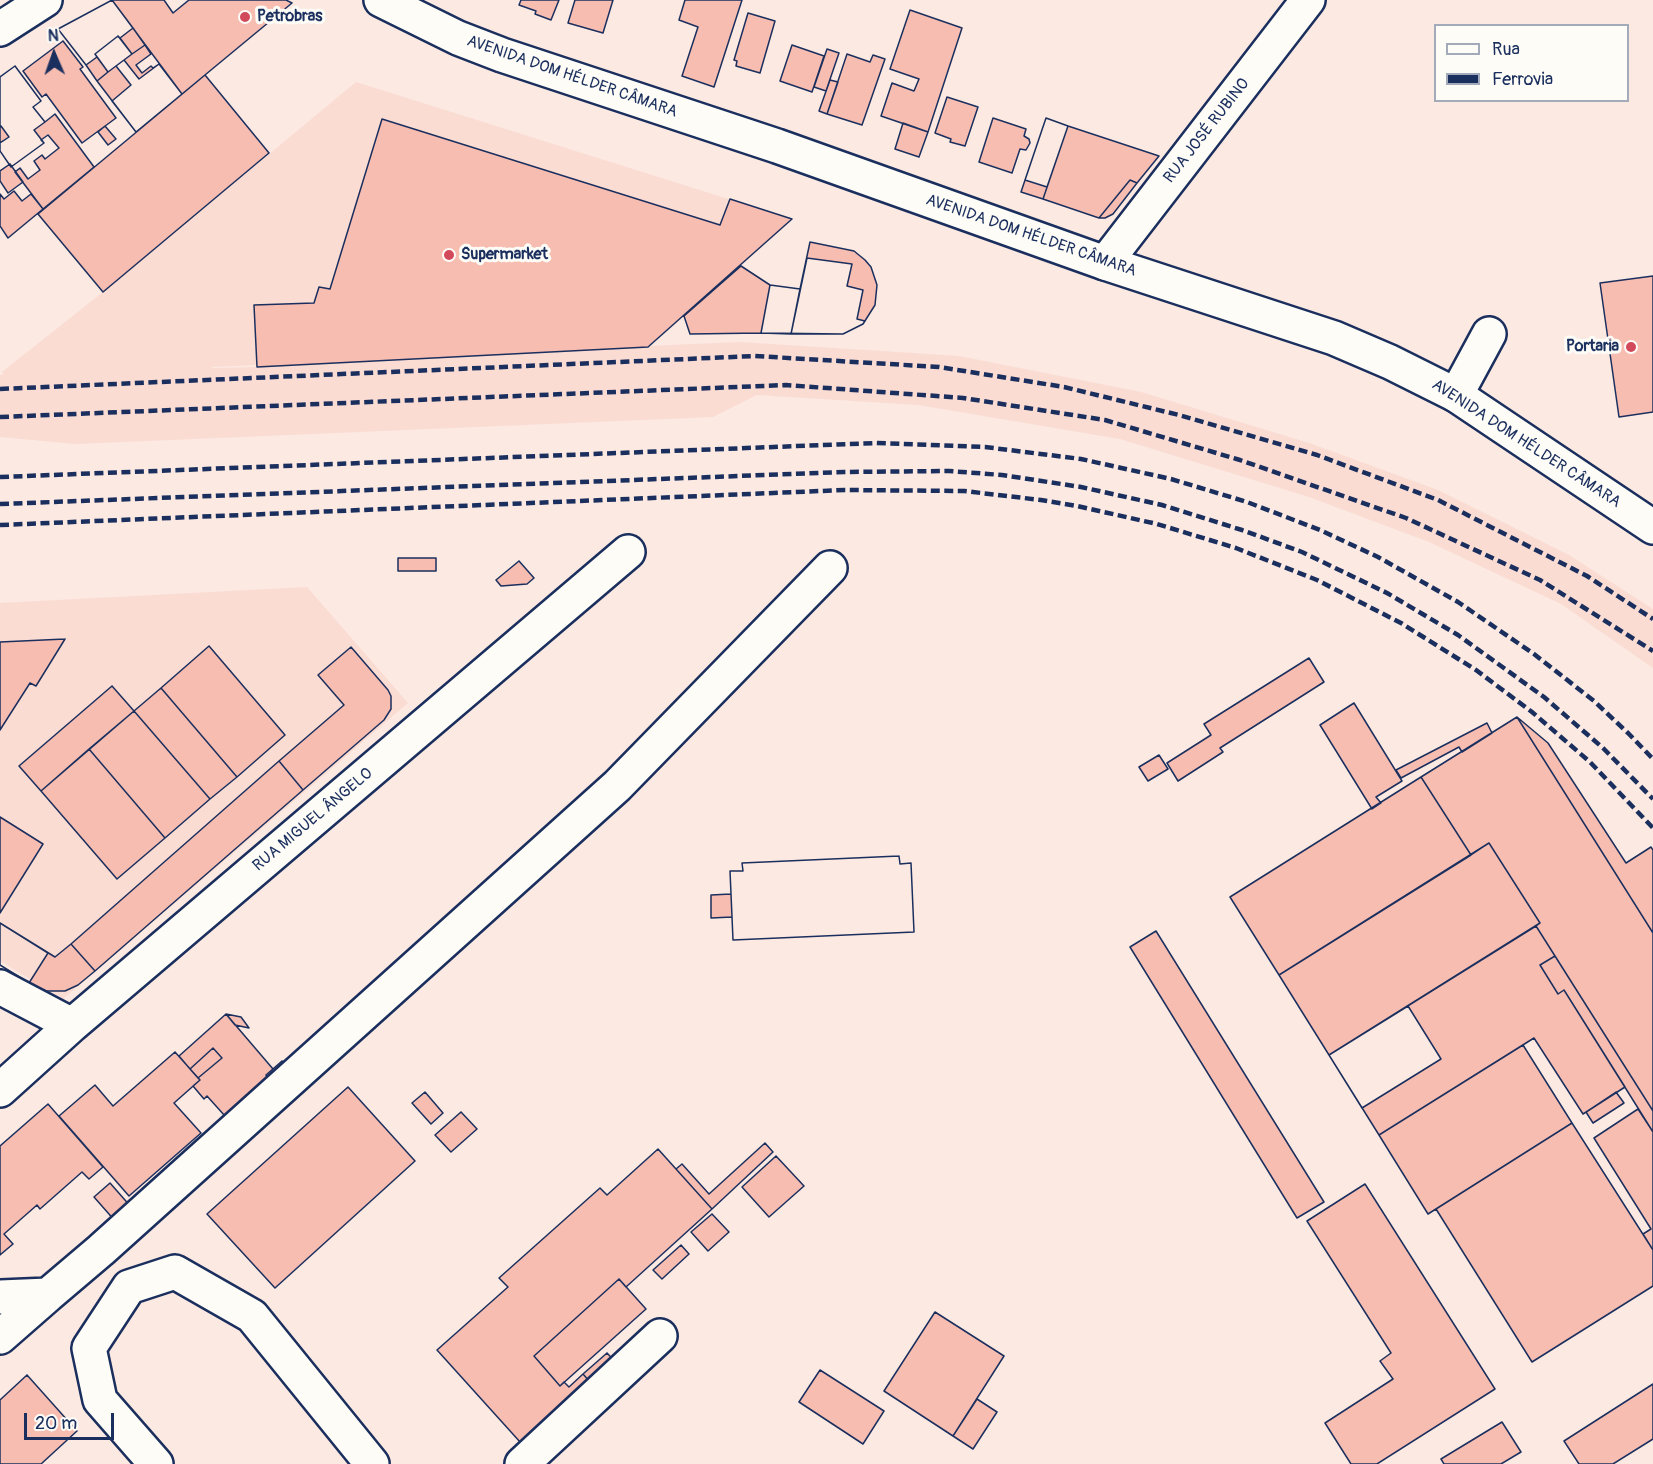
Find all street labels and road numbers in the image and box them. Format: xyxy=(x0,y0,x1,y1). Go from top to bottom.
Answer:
street label: AVENIDA DOM HÉLDER CÂMARA xyxy=(464,32,680,122)
street label: RUA JOSÉ RUBINO xyxy=(1160,75,1254,187)
street label: AVENIDA DOM HÉLDER CÂMARA xyxy=(923,191,1139,281)
street label: AVENIDA DOM HÉLDER CÂMARA xyxy=(1428,376,1624,512)
street label: RUA MIGUEL ÂNGELO xyxy=(249,764,377,876)

